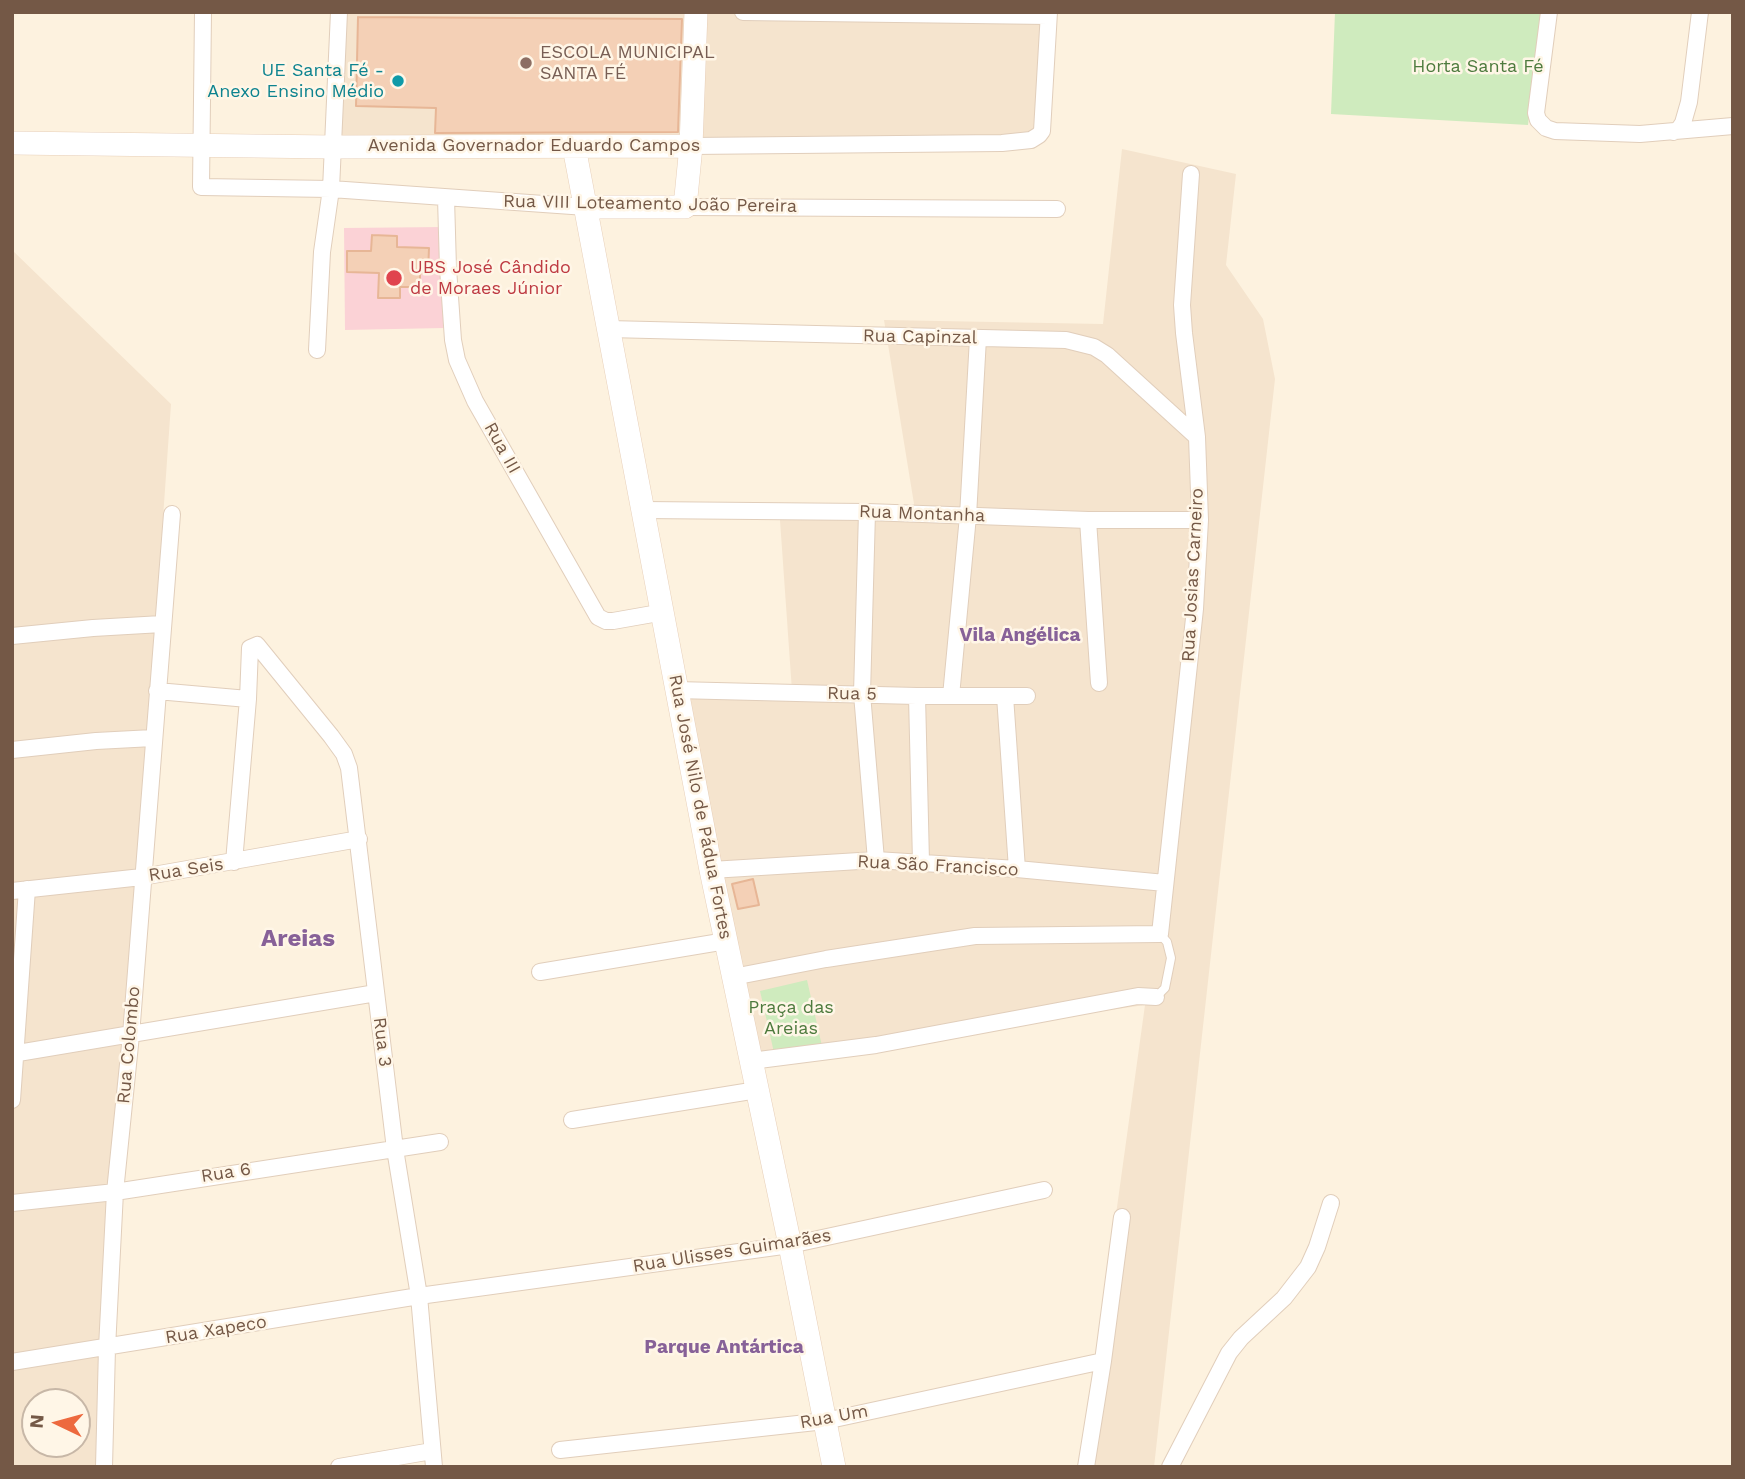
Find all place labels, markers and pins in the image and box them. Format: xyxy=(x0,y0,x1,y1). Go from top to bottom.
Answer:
place label: ESCOLA MUNICIPAL SANTA FÉ xyxy=(540,42,715,84)
marker: ESCOLA MUNICIPAL SANTA FÉ xyxy=(518,55,534,71)
place label: UE Santa Fé - Anexo Ensino Médio xyxy=(207,60,384,102)
marker: UE Santa Fé - Anexo Ensino Médio xyxy=(390,73,406,89)
place label: UBS José Cândido de Moraes Júnior xyxy=(410,257,571,300)
marker: UBS José Cândido de Moraes Júnior xyxy=(384,268,404,288)

